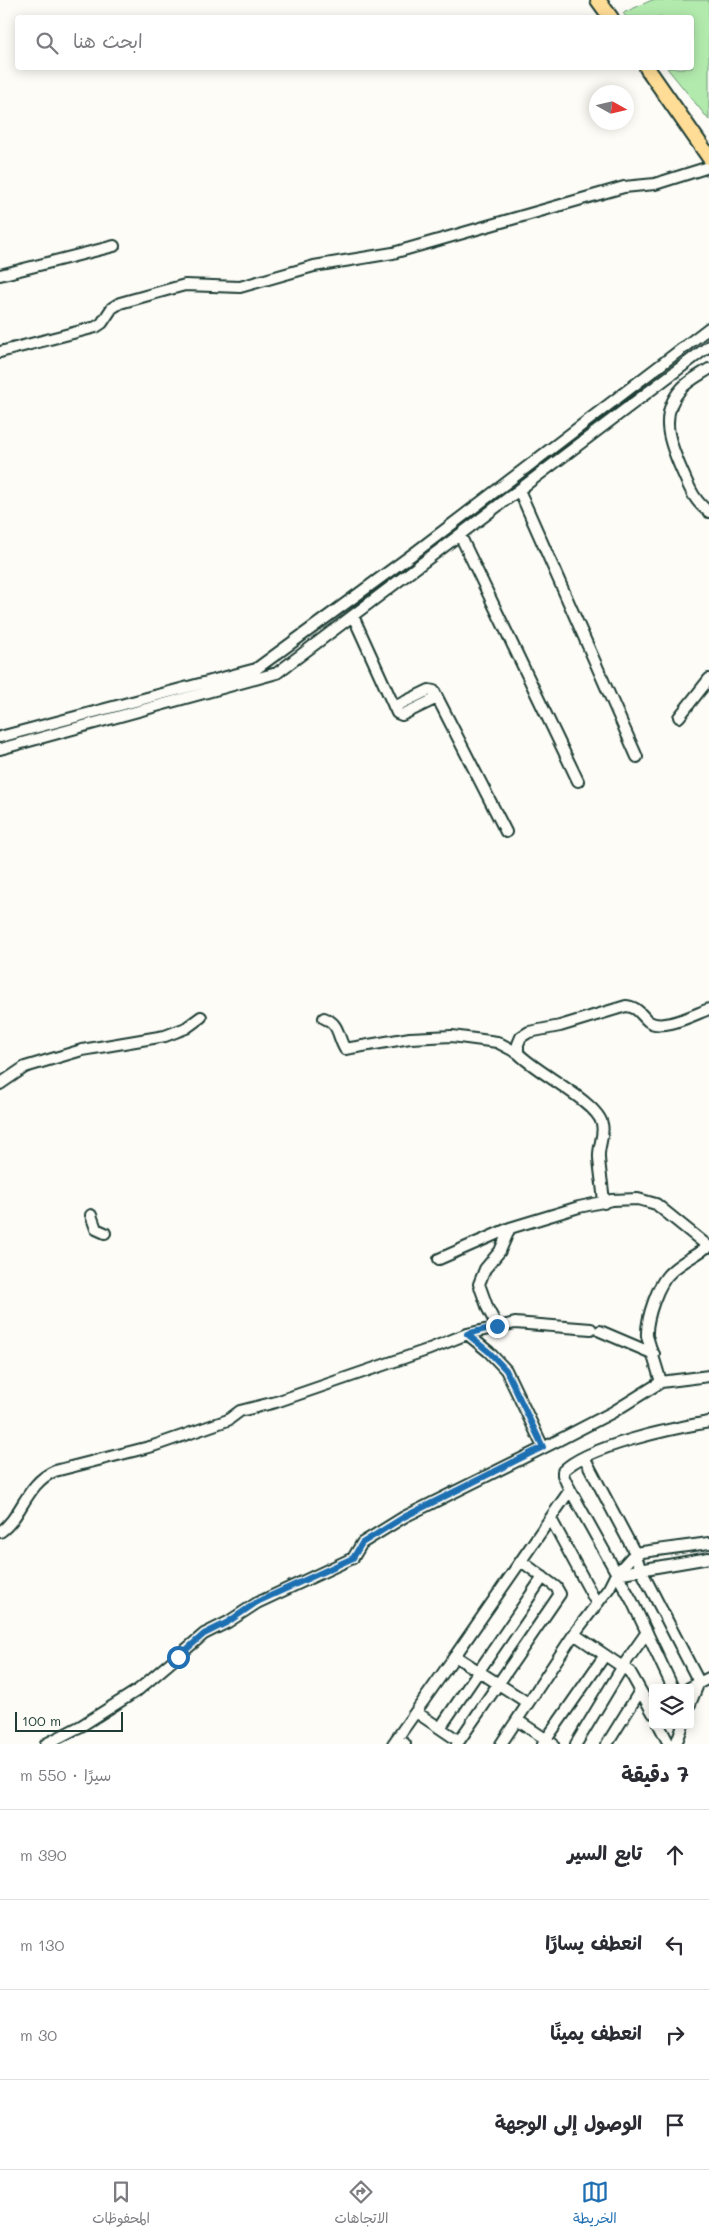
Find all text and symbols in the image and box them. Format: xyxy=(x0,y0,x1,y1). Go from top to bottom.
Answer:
search box xyxy=(15,15,694,70)
text: ابحث هنا xyxy=(73,28,143,53)
icon: search xyxy=(33,29,61,57)
north arrow xyxy=(589,85,634,130)
route end xyxy=(486,1315,509,1338)
route start xyxy=(167,1646,190,1669)
map controls xyxy=(649,1684,694,1729)
button: layers xyxy=(649,1684,694,1729)
scale bar xyxy=(15,1709,122,1732)
text: 100 m xyxy=(22,1711,61,1730)
text: 7 دقيقة xyxy=(621,1760,689,1787)
text: سيرًا · 550 m xyxy=(20,1764,111,1785)
text: تابع السير xyxy=(567,1840,642,1865)
icon: ahead xyxy=(661,1841,689,1869)
text: 390 m xyxy=(20,1844,67,1865)
text: انعطف يسارًا xyxy=(545,1930,642,1955)
icon: left xyxy=(661,1931,689,1959)
text: 130 m xyxy=(20,1934,64,1955)
text: انعطف يمينًا xyxy=(550,2020,642,2045)
icon: right xyxy=(661,2021,689,2049)
text: 30 m xyxy=(20,2024,57,2045)
text: الوصول إلى الوجهة xyxy=(495,2110,642,2135)
icon: arrive xyxy=(661,2111,689,2139)
tab: المحفوظات xyxy=(92,2178,150,2231)
tab: الاتجاهات xyxy=(334,2178,389,2231)
tab: الخريطة xyxy=(573,2178,617,2231)

